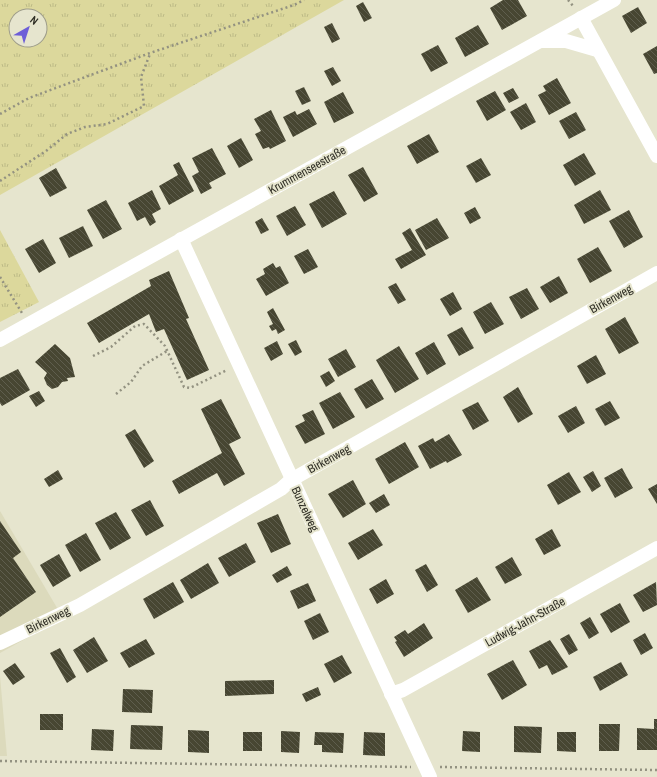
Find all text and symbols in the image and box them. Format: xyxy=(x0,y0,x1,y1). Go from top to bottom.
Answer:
north arrow xyxy=(8,8,48,48)
text: N xyxy=(27,13,41,28)
street label: Krummenseestraße xyxy=(265,142,349,198)
street label: Birkenweg xyxy=(587,280,636,317)
street label: Birkenweg xyxy=(305,440,354,477)
street label: Bunzelweg xyxy=(288,484,323,535)
street label: Ludwig-Jahn-Straße xyxy=(482,593,568,651)
street label: Birkenweg xyxy=(24,602,73,637)

